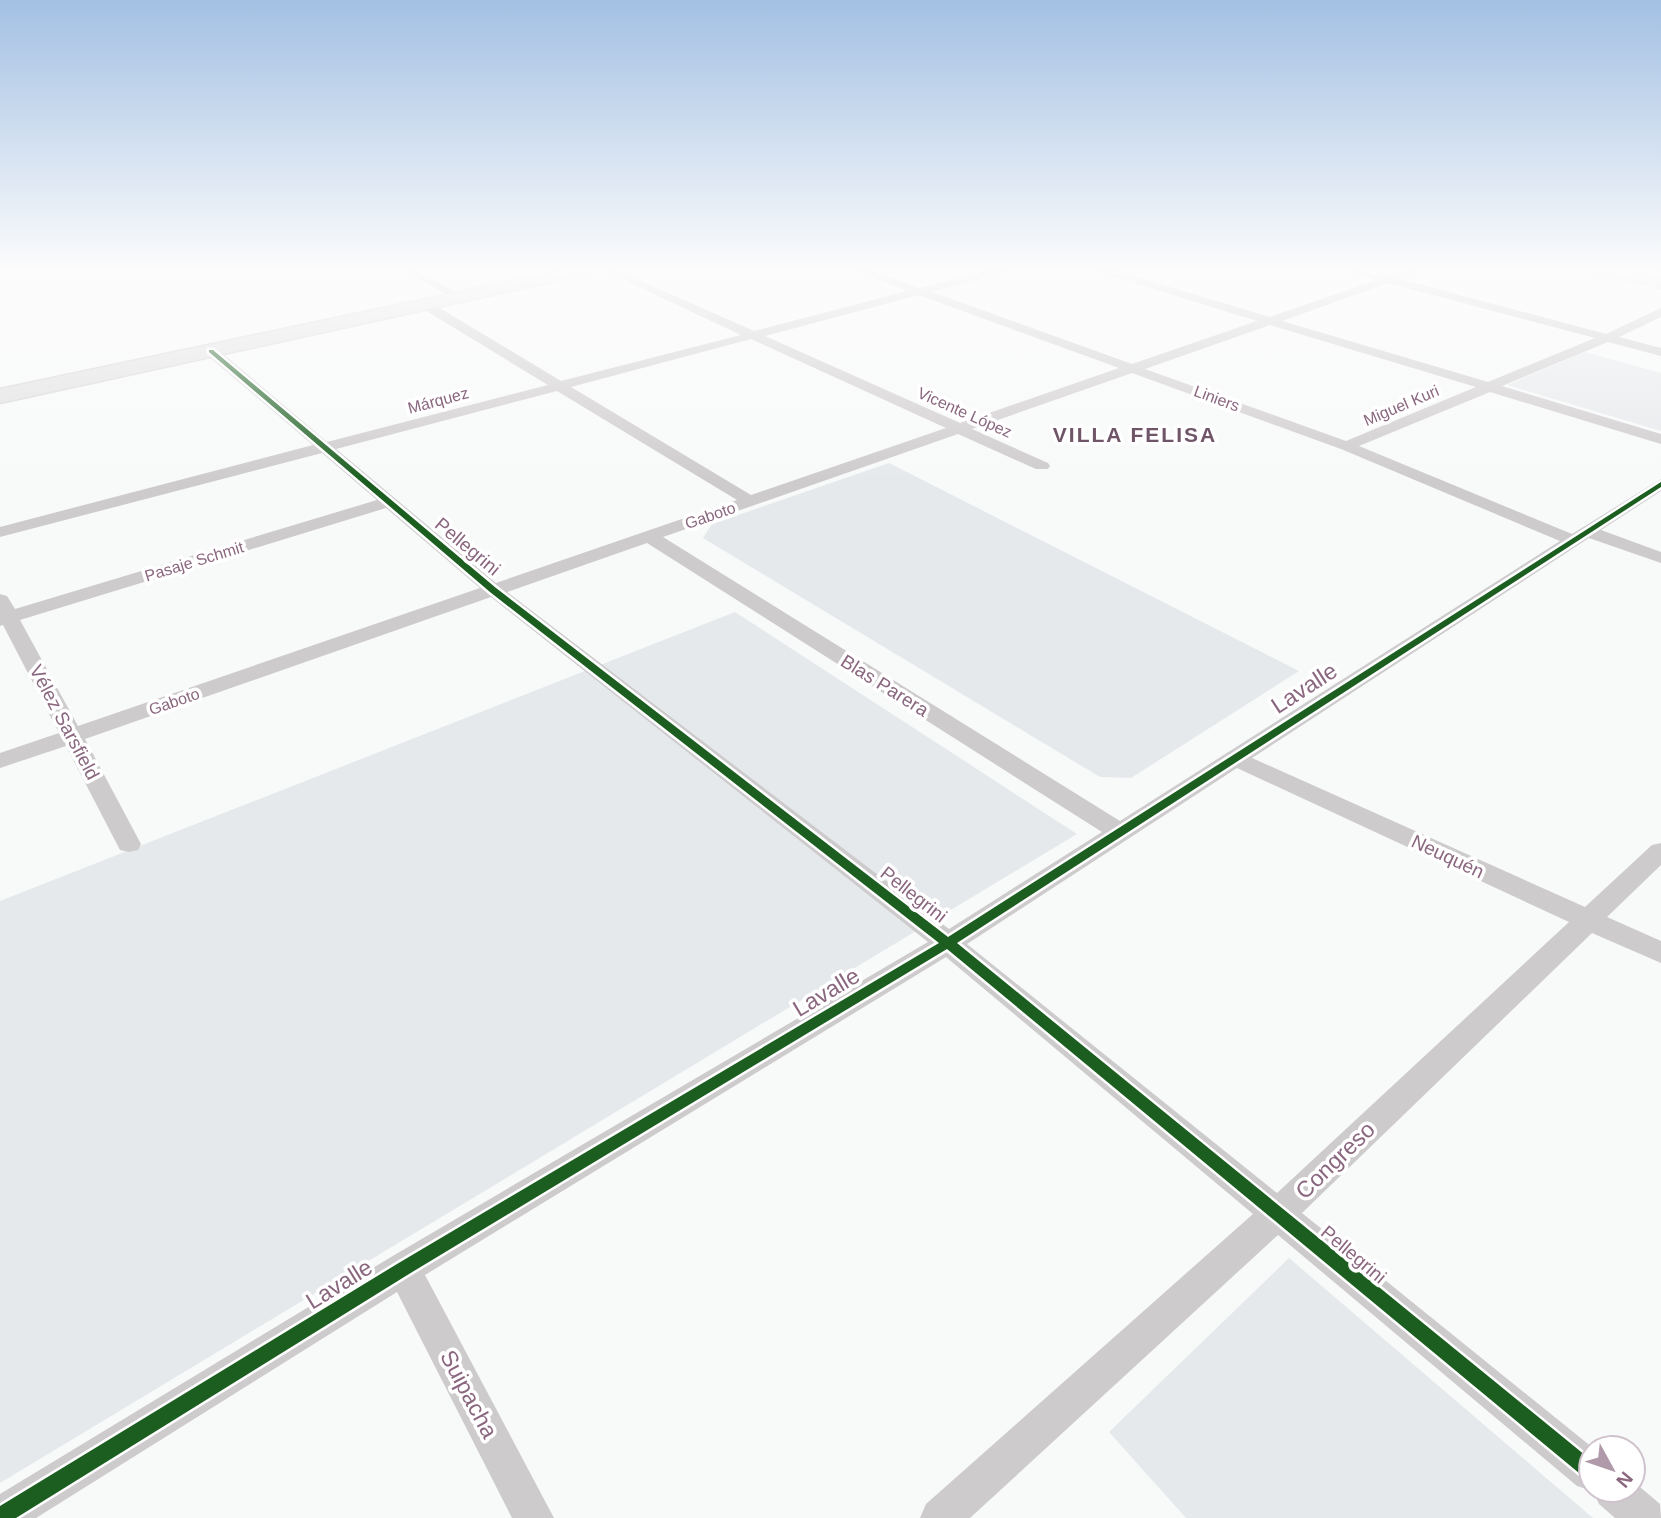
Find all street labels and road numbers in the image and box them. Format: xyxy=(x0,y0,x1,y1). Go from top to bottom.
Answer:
street label: Liniers xyxy=(1192,382,1242,415)
street label: Miguel Kuri xyxy=(1361,382,1441,429)
street label: Márquez xyxy=(406,384,470,417)
street label: Vicente López xyxy=(915,384,1014,441)
street label: Gaboto xyxy=(683,499,738,532)
street label: Pellegrini xyxy=(431,513,504,580)
street label: Pasaje Schmit xyxy=(143,538,246,585)
street label: Blas Parera xyxy=(837,650,933,721)
street label: Lavalle xyxy=(1266,657,1342,719)
street label: Vélez Sarsfield xyxy=(26,661,104,783)
street label: Gaboto xyxy=(147,685,202,718)
street label: Neuquén xyxy=(1408,831,1487,882)
street label: Pellegrini xyxy=(876,862,951,927)
street label: Lavalle xyxy=(788,962,864,1022)
street label: Congreso xyxy=(1290,1116,1380,1204)
street label: Pellegrini xyxy=(1317,1221,1390,1288)
street label: Lavalle xyxy=(301,1254,377,1314)
street label: Suipacha xyxy=(435,1346,503,1443)

